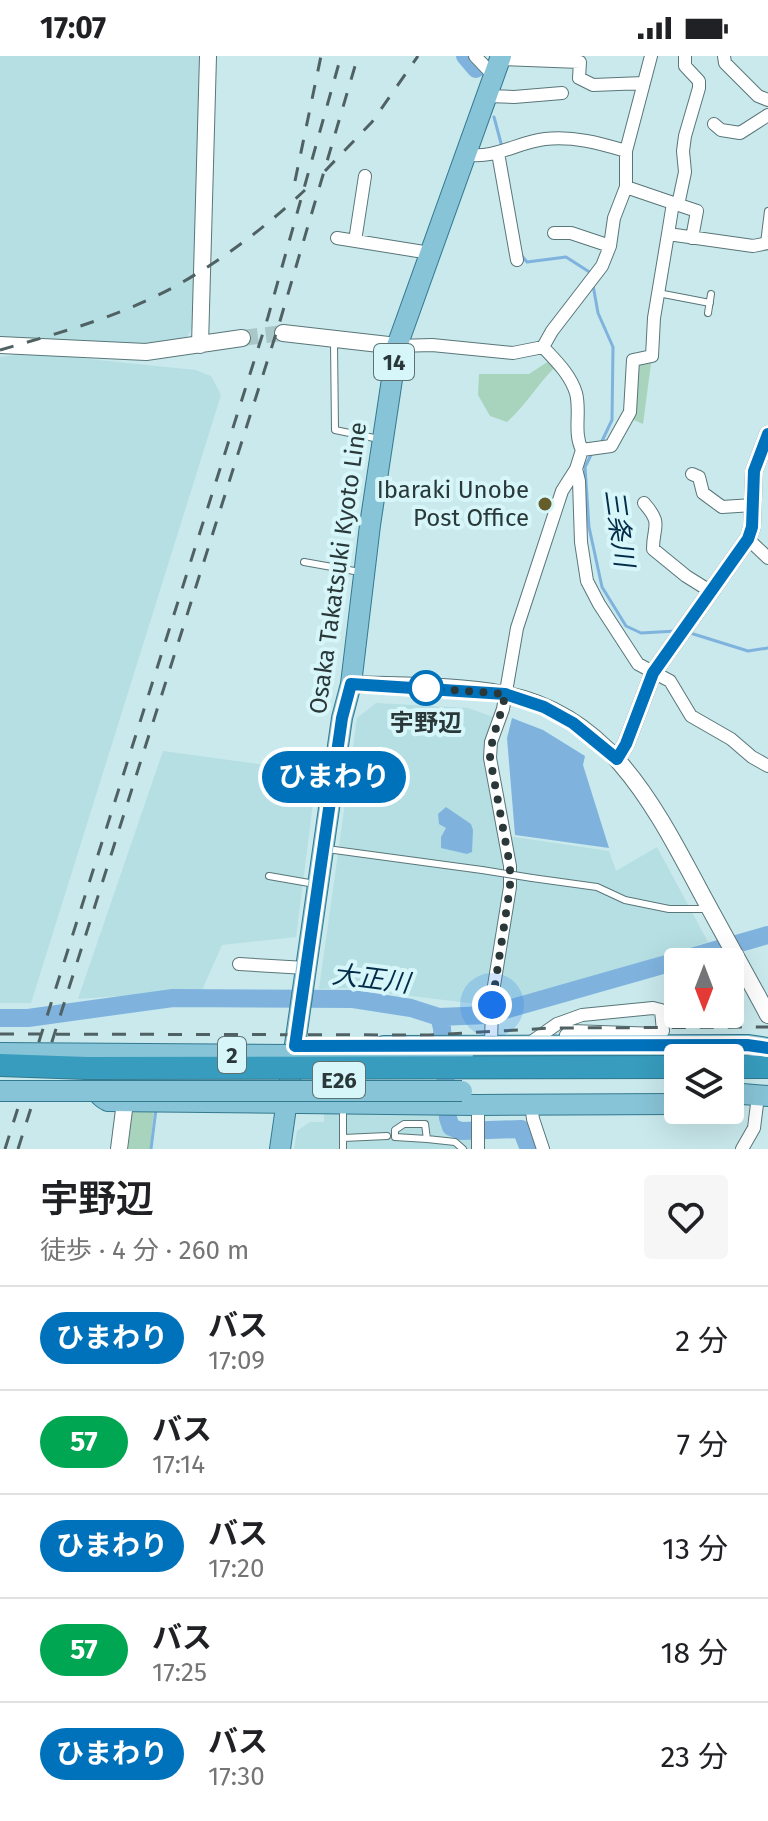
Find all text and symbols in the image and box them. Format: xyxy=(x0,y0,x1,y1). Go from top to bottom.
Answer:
text: 17:07 xyxy=(40,10,106,46)
road number: 14 xyxy=(374,344,414,380)
street label: Osaka Takatsuki Kyoto Line xyxy=(304,420,372,716)
place label: Ibaraki Unobe Post Office xyxy=(377,476,529,532)
water label: 三条川 xyxy=(598,487,640,572)
marker: Ibaraki Unobe Post Office xyxy=(536,495,554,513)
marker: 宇野辺 xyxy=(409,671,443,705)
place label: 宇野辺 xyxy=(390,709,462,737)
line badge: ひまわり xyxy=(278,751,390,803)
text: ひまわり xyxy=(278,760,390,793)
north arrow xyxy=(664,948,744,1028)
map controls xyxy=(664,948,744,1124)
water label: 大正川 xyxy=(330,959,415,1000)
your location xyxy=(472,985,512,1025)
road number: 2 xyxy=(218,1037,246,1073)
button: layers xyxy=(664,1044,744,1124)
road number: E26 xyxy=(313,1062,365,1098)
button: heart xyxy=(644,1175,728,1259)
text: 宇野辺 xyxy=(40,1176,154,1222)
text: 徒歩 · 4 分 · 260 m xyxy=(40,1235,249,1266)
text: バス xyxy=(208,1308,268,1344)
text: ひまわり xyxy=(56,1321,168,1354)
text: 2 分 xyxy=(675,1323,728,1359)
text: 17:09 xyxy=(208,1345,265,1376)
text: バス xyxy=(152,1412,212,1448)
text: 57 xyxy=(70,1425,98,1458)
text: 7 分 xyxy=(677,1427,728,1463)
text: 17:14 xyxy=(152,1449,205,1480)
text: バス xyxy=(208,1516,268,1552)
text: ひまわり xyxy=(56,1529,168,1562)
text: 13 分 xyxy=(662,1531,728,1567)
text: 17:20 xyxy=(208,1553,264,1584)
text: バス xyxy=(152,1620,212,1656)
text: 57 xyxy=(70,1633,98,1666)
text: 18 分 xyxy=(661,1635,728,1671)
text: 17:25 xyxy=(152,1657,207,1688)
text: バス xyxy=(208,1724,268,1760)
text: ひまわり xyxy=(56,1737,168,1770)
text: 23 分 xyxy=(660,1739,728,1775)
text: 17:30 xyxy=(208,1761,265,1792)

